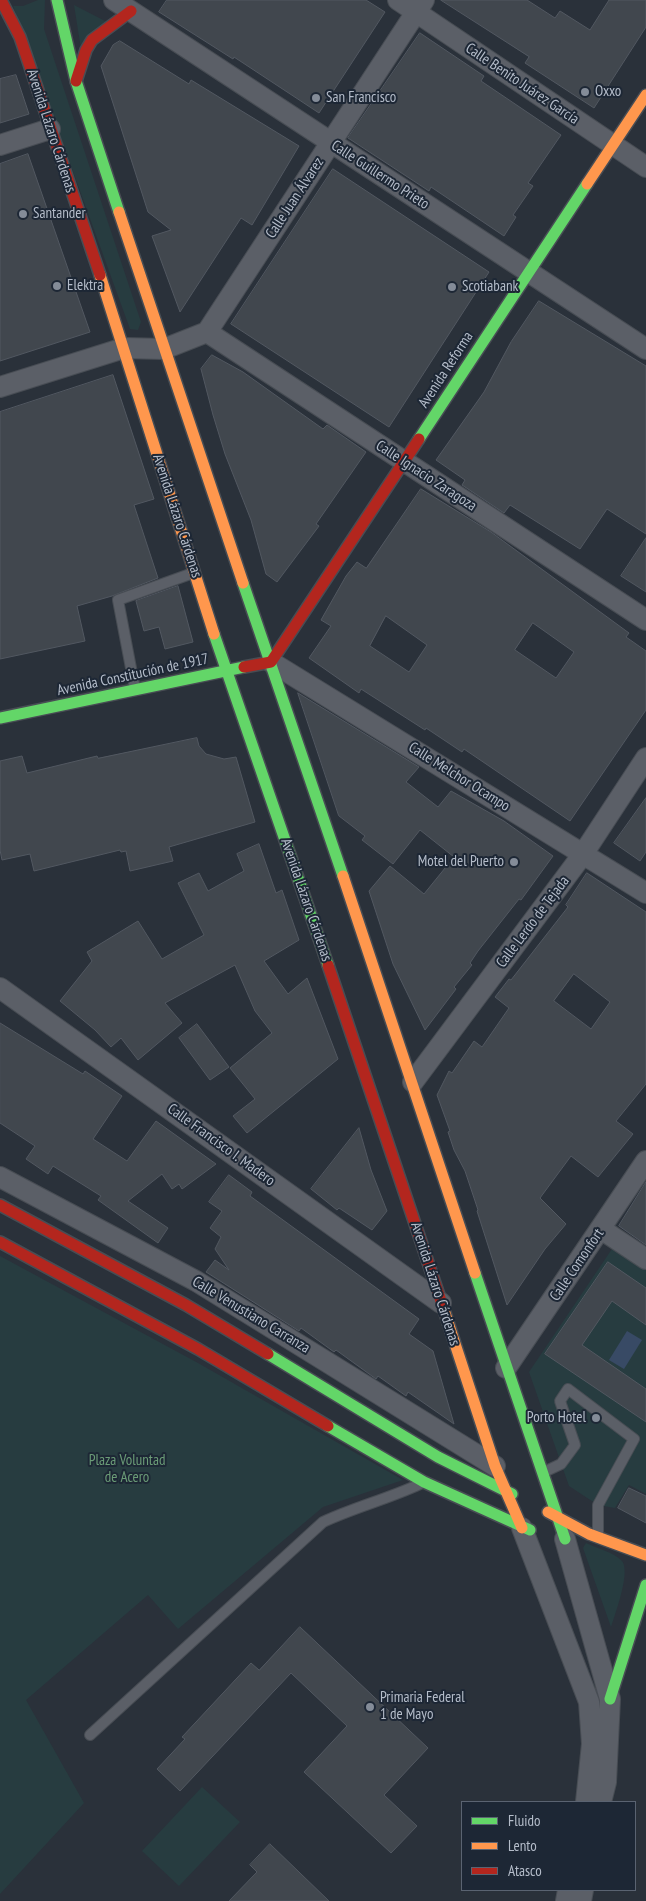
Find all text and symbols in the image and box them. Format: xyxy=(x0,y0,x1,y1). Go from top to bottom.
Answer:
street label: Calle Benito Juárez García xyxy=(462,39,582,129)
street label: Avenida Lázaro Cárdenas xyxy=(23,67,79,195)
place label: Oxxo xyxy=(595,83,621,101)
marker: Oxxo xyxy=(579,86,591,98)
place label: San Francisco xyxy=(326,89,396,107)
marker: San Francisco xyxy=(310,92,322,104)
street label: Calle Guillermo Prieto xyxy=(328,137,432,213)
street label: Calle Juan Álvarez xyxy=(262,154,328,242)
place label: Santander xyxy=(33,205,86,223)
marker: Santander xyxy=(17,208,29,220)
place label: Elektra xyxy=(67,277,103,295)
place label: Scotiabank xyxy=(462,278,518,296)
marker: Elektra xyxy=(51,280,63,292)
marker: Scotiabank xyxy=(446,281,458,293)
street label: Avenida Reforma xyxy=(415,329,477,411)
street label: Calle Ignacio Zaragoza xyxy=(372,437,480,515)
street label: Avenida Lázaro Cárdenas xyxy=(149,452,205,580)
street label: Avenida Constitución de 1917 xyxy=(56,650,210,700)
street label: Calle Melchor Ocampo xyxy=(405,739,513,815)
street label: Avenida Lázaro Cárdenas xyxy=(277,836,335,964)
place label: Motel del Puerto xyxy=(418,853,504,871)
marker: Motel del Puerto xyxy=(508,856,520,868)
street label: Calle Lerdo de Tejada xyxy=(493,873,573,971)
street label: Calle Francisco I. Madero xyxy=(164,1100,278,1190)
street label: Avenida Lázaro Cárdenas xyxy=(407,1220,463,1348)
street label: Calle Comonfort xyxy=(546,1225,608,1305)
street label: Calle Venustiano Carranza xyxy=(189,1273,313,1357)
place label: Porto Hotel xyxy=(527,1409,586,1427)
marker: Porto Hotel xyxy=(590,1412,602,1424)
park label: Plaza Voluntad de Acero xyxy=(89,1452,165,1487)
place label: Primaria Federal 1 de Mayo xyxy=(380,1689,465,1724)
marker: Primaria Federal 1 de Mayo xyxy=(364,1701,376,1713)
legend xyxy=(461,1801,636,1891)
text: Fluido xyxy=(508,1811,540,1830)
text: Lento xyxy=(508,1836,537,1855)
text: Atasco xyxy=(508,1861,542,1880)

